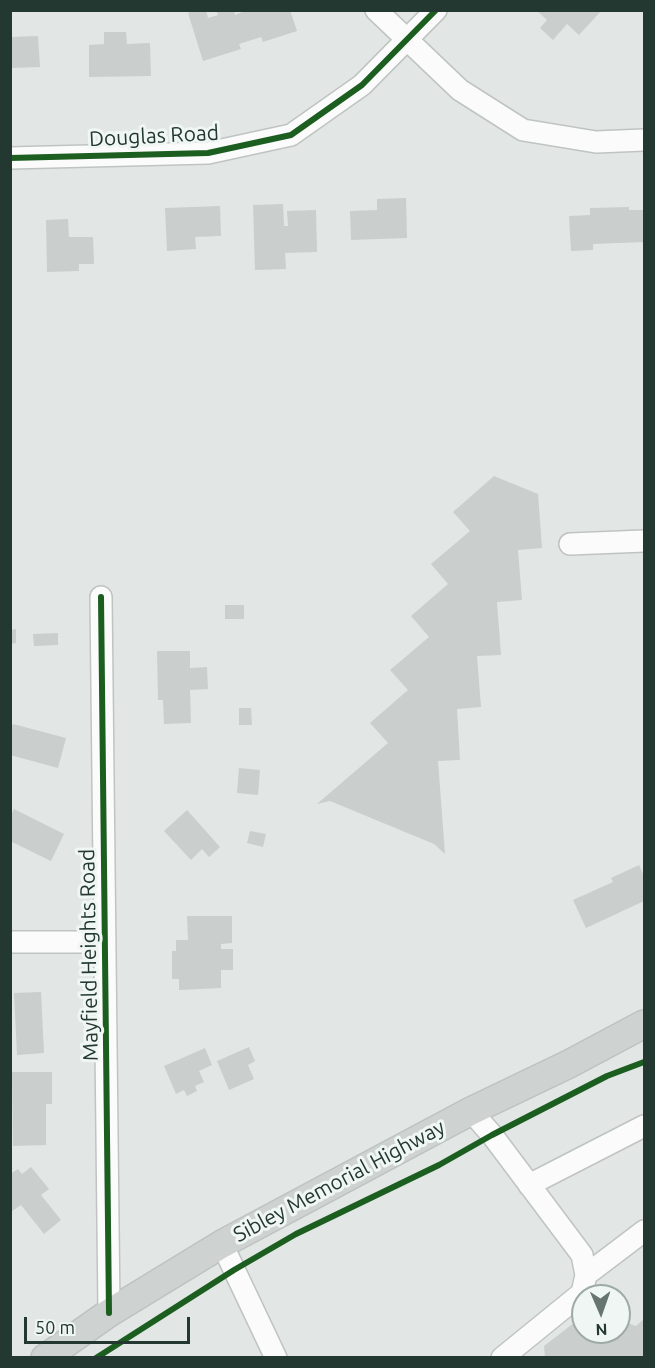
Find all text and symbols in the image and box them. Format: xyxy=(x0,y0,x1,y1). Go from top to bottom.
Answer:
street label: Douglas Road xyxy=(89,120,219,152)
street label: Mayfield Heights Road xyxy=(75,849,103,1061)
street label: Sibley Memorial Highway xyxy=(229,1115,449,1247)
north arrow xyxy=(571,1284,631,1344)
scale bar xyxy=(27,1305,194,1343)
text: 50 m xyxy=(35,1317,75,1337)
text: N xyxy=(595,1321,608,1339)

